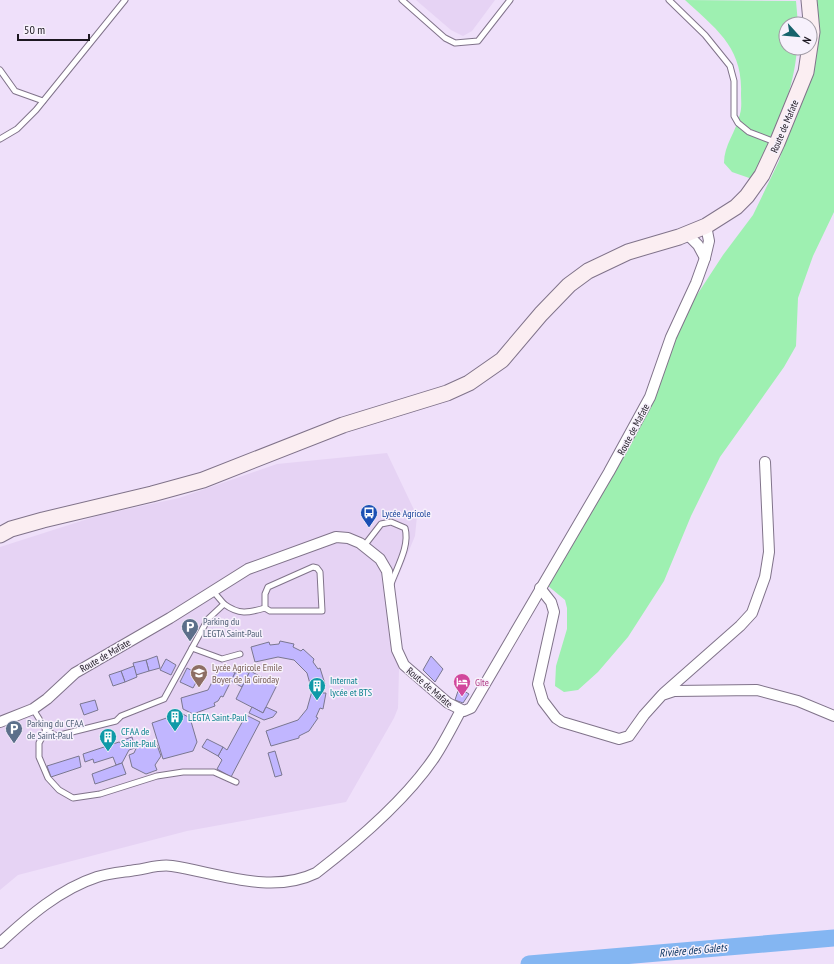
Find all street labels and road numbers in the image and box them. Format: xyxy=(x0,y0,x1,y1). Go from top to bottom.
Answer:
street label: Route de Mafate xyxy=(767,98,801,155)
street label: Route de Mafate xyxy=(614,401,652,457)
street label: Route de Mafate xyxy=(78,636,133,675)
street label: Route de Mafate xyxy=(404,664,455,710)

